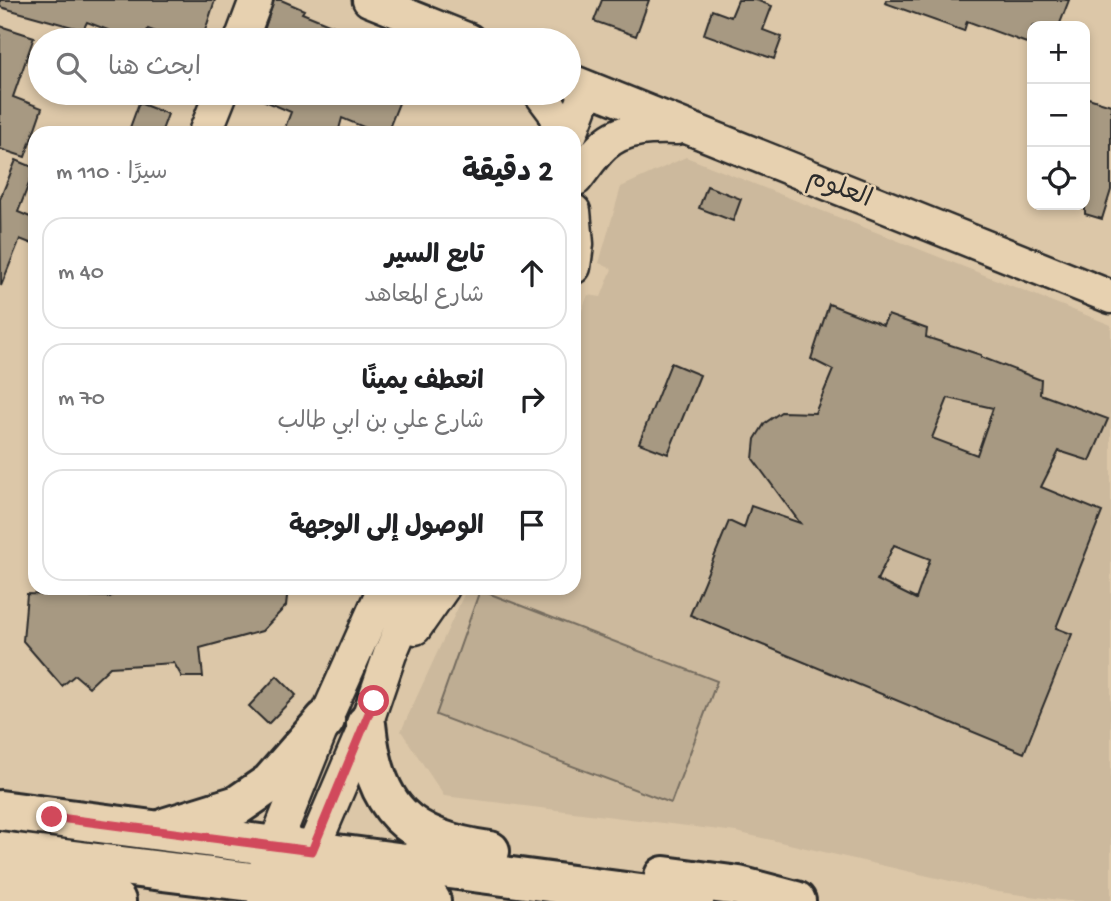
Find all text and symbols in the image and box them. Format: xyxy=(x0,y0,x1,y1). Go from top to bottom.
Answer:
map controls xyxy=(1027,21,1090,210)
button: + xyxy=(1027,21,1090,84)
search box xyxy=(28,28,581,105)
icon: search xyxy=(52,48,90,86)
text: ابحث هنا xyxy=(108,54,201,85)
button: − xyxy=(1027,84,1090,147)
button: locate xyxy=(1027,147,1090,210)
text: 2 دقيقة xyxy=(462,157,553,192)
text: سيرًا · 110 m xyxy=(56,160,168,187)
street label: العلوم xyxy=(802,163,876,217)
text: تابع السير xyxy=(385,242,484,273)
icon: ahead xyxy=(513,254,551,292)
text: 40 m xyxy=(58,260,104,287)
text: شارع المعاهد xyxy=(364,283,484,310)
text: انعطف يمينًا xyxy=(362,368,484,399)
icon: right xyxy=(513,380,551,418)
text: 70 m xyxy=(58,386,105,413)
text: شارع علي بن ابي طالب xyxy=(277,409,484,436)
icon: arrive xyxy=(513,506,551,544)
text: الوصول إلى الوجهة xyxy=(289,513,484,544)
route start xyxy=(358,685,389,716)
route end xyxy=(36,801,67,832)

